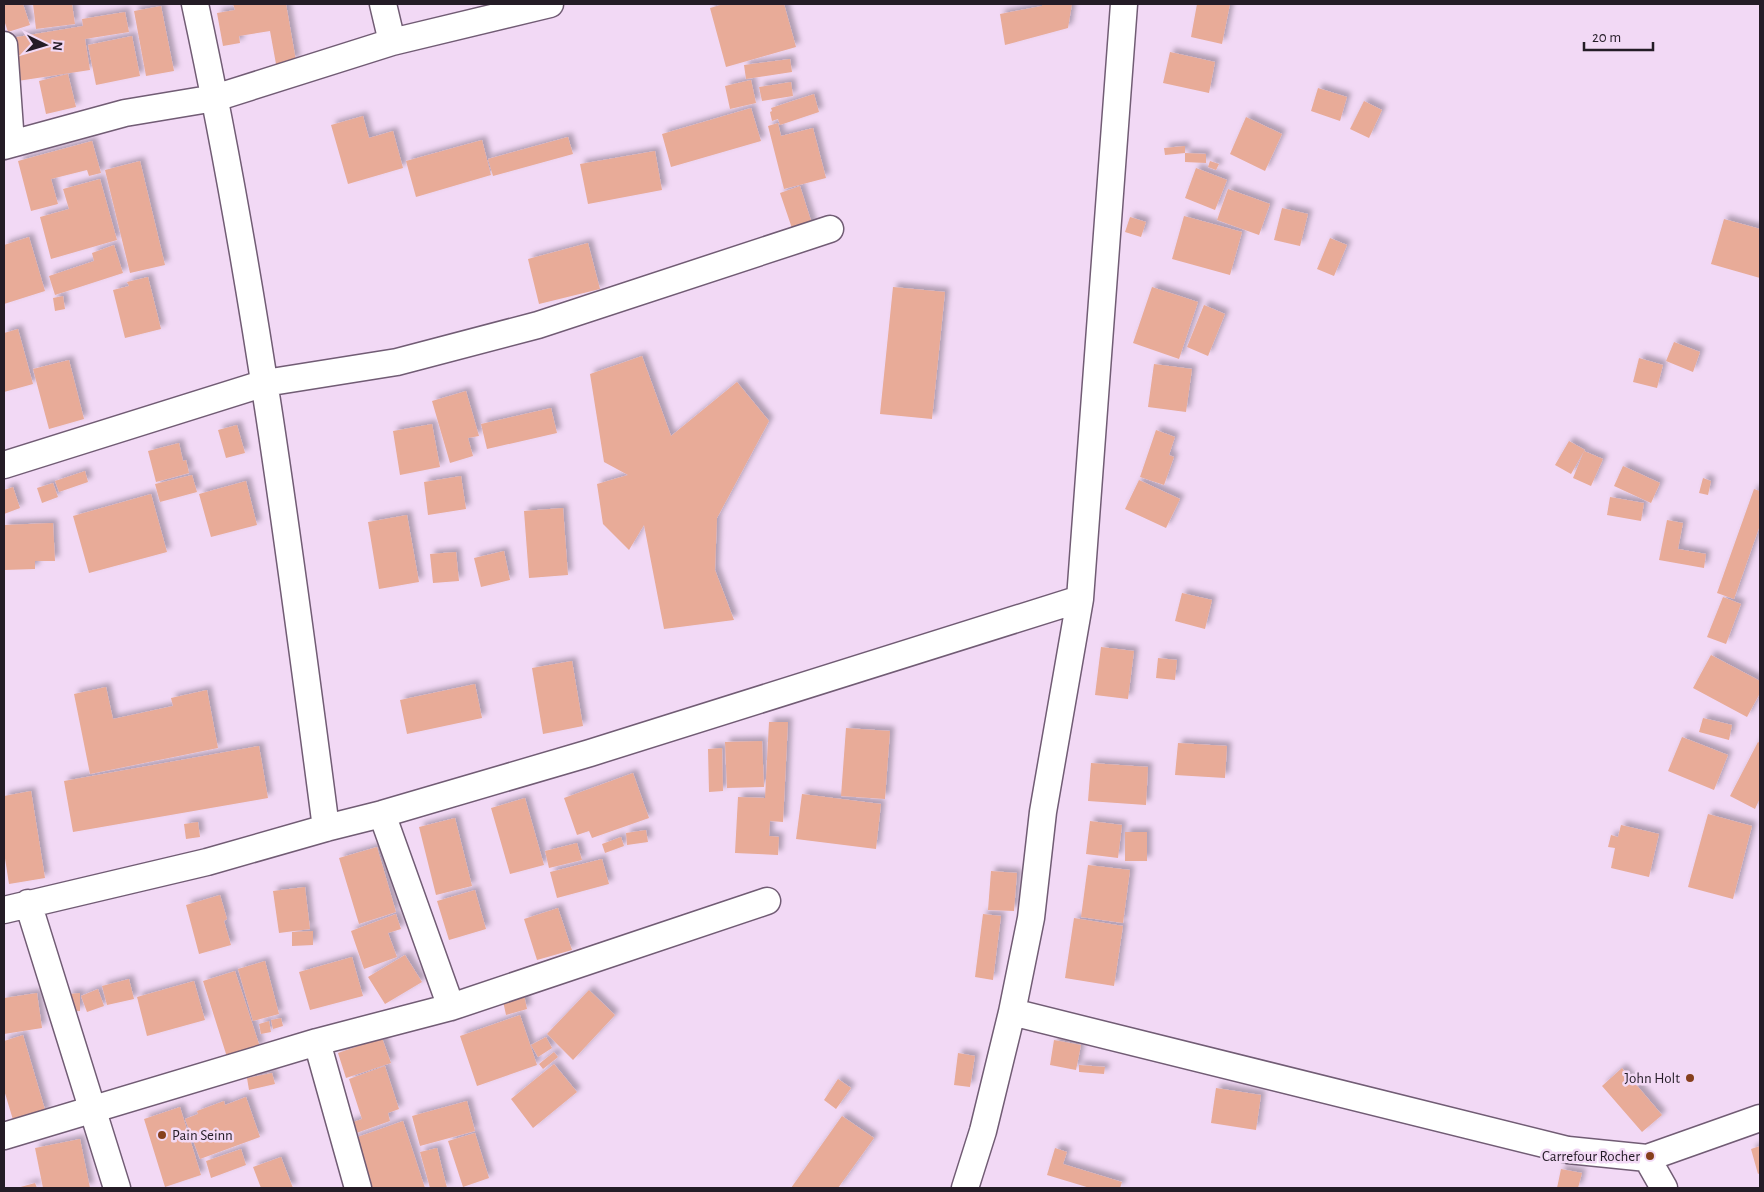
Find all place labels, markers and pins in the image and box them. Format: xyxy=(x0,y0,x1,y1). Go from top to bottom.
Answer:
place label: John Holt xyxy=(1625,1071,1680,1086)
marker: John Holt xyxy=(1684,1072,1696,1084)
place label: Pain Seinn xyxy=(172,1128,233,1143)
marker: Pain Seinn xyxy=(156,1129,168,1141)
place label: Carrefour Rocher xyxy=(1542,1149,1640,1164)
marker: Carrefour Rocher xyxy=(1644,1150,1656,1162)

